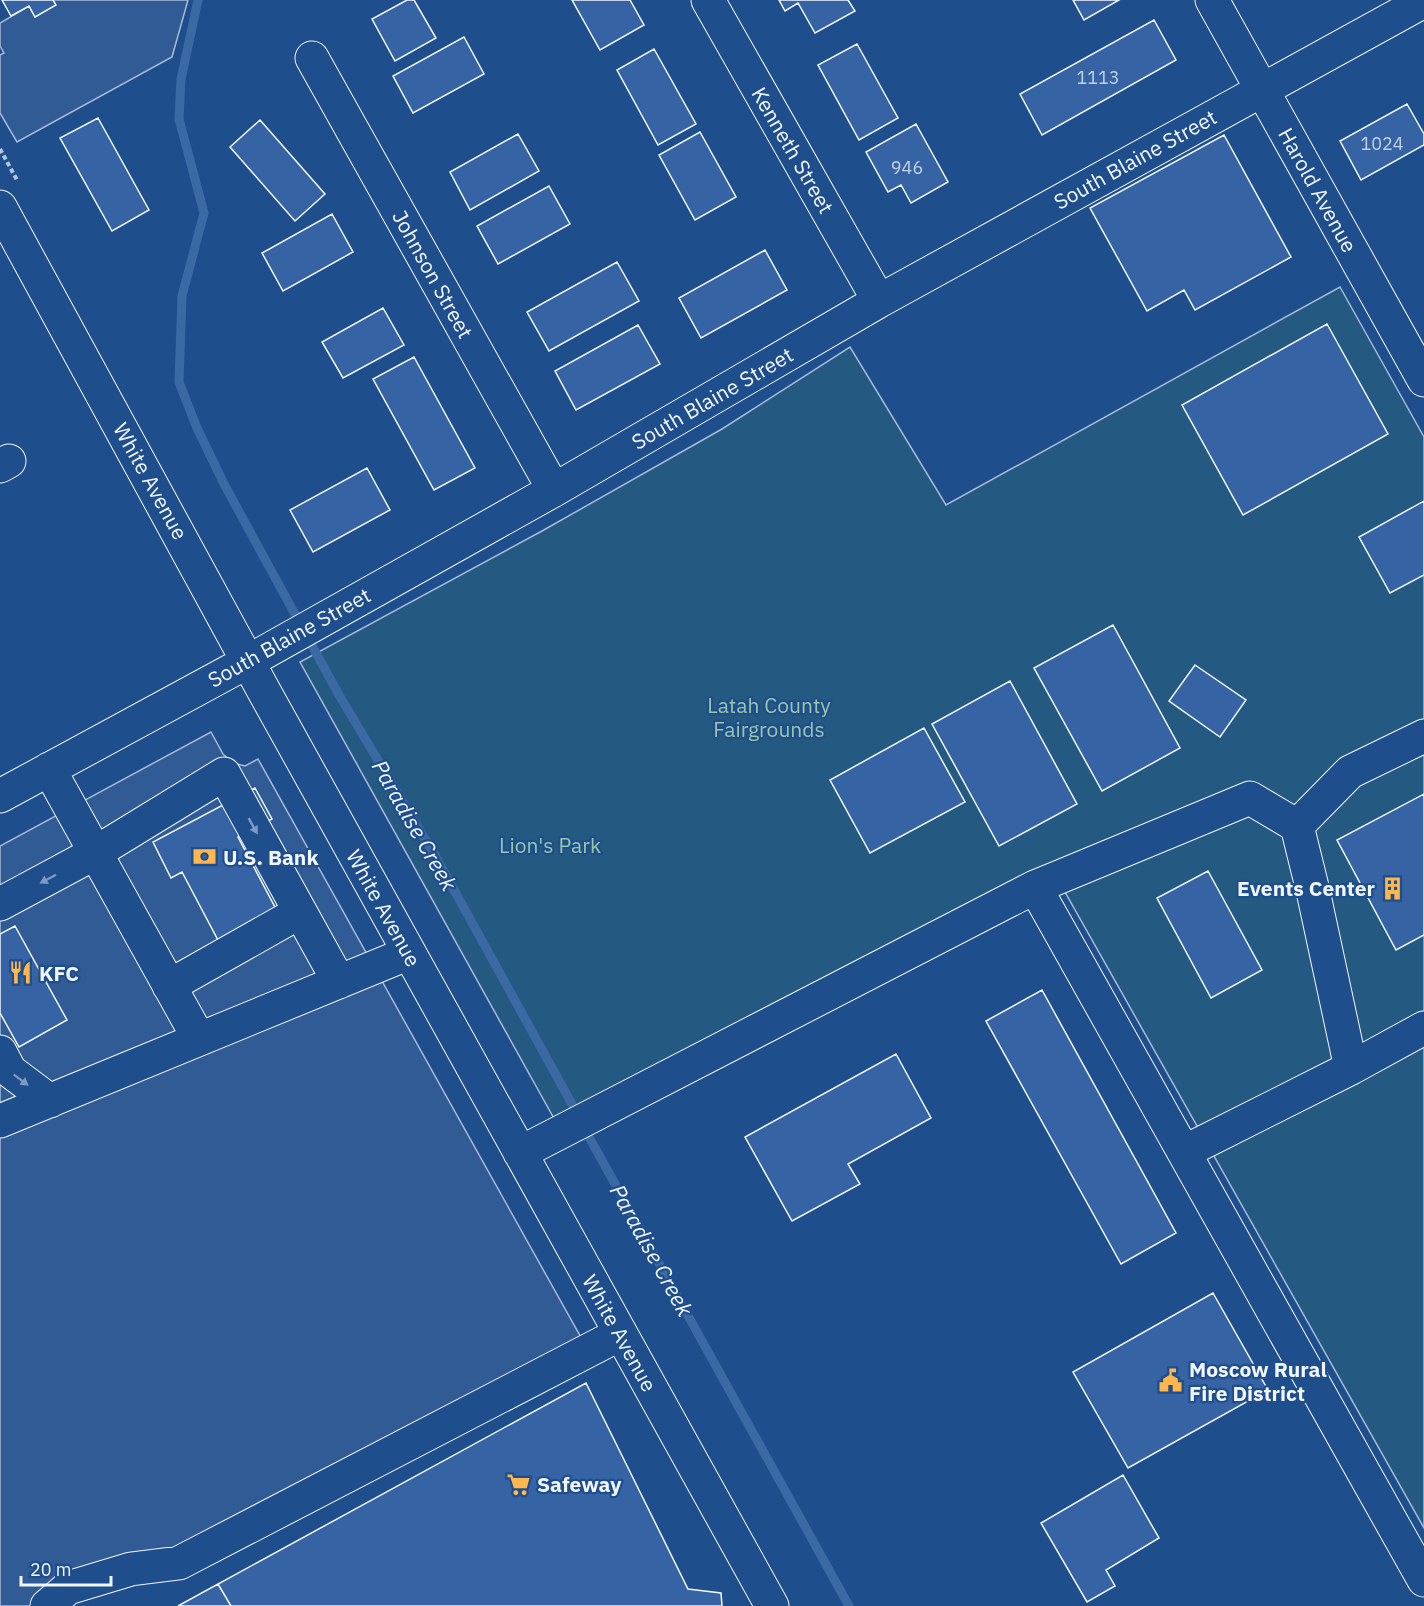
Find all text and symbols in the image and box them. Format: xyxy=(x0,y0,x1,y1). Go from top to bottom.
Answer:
house number: 1113 xyxy=(1076,66,1120,89)
street label: Kenneth Street xyxy=(745,82,841,218)
street label: South Blaine Street xyxy=(1049,103,1221,215)
street label: Harold Avenue xyxy=(1272,123,1364,257)
house number: 1024 xyxy=(1360,132,1404,155)
house number: 946 xyxy=(891,156,923,179)
street label: Johnson Street xyxy=(386,205,480,343)
street label: South Blaine Street xyxy=(626,340,798,456)
street label: White Avenue xyxy=(107,417,195,545)
street label: South Blaine Street xyxy=(203,581,375,693)
park label: Latah County Fairgrounds xyxy=(707,691,831,743)
water label: Paradise Creek xyxy=(366,754,464,896)
one-way arrow xyxy=(248,817,258,834)
park label: Lion's Park xyxy=(499,831,601,859)
place label: U.S. Bank xyxy=(223,843,319,871)
bank icon: U.S. Bank xyxy=(192,844,218,870)
street label: White Avenue xyxy=(340,844,428,972)
one-way arrow xyxy=(39,874,56,883)
place label: Events Center xyxy=(1237,874,1376,902)
building icon: Events Center xyxy=(1380,875,1406,901)
place label: KFC xyxy=(39,959,79,987)
restaurant icon: KFC xyxy=(8,960,34,986)
one-way arrow xyxy=(14,1073,29,1085)
water label: Paradise Creek xyxy=(604,1179,700,1322)
street label: White Avenue xyxy=(576,1269,664,1397)
place label: Moscow Rural Fire District xyxy=(1189,1355,1327,1407)
public building icon: Moscow Rural Fire District xyxy=(1158,1368,1184,1394)
place label: Safeway xyxy=(537,1470,622,1498)
supermarket icon: Safeway xyxy=(506,1471,532,1497)
scale bar xyxy=(21,1549,111,1587)
text: 20 m xyxy=(30,1558,72,1581)

